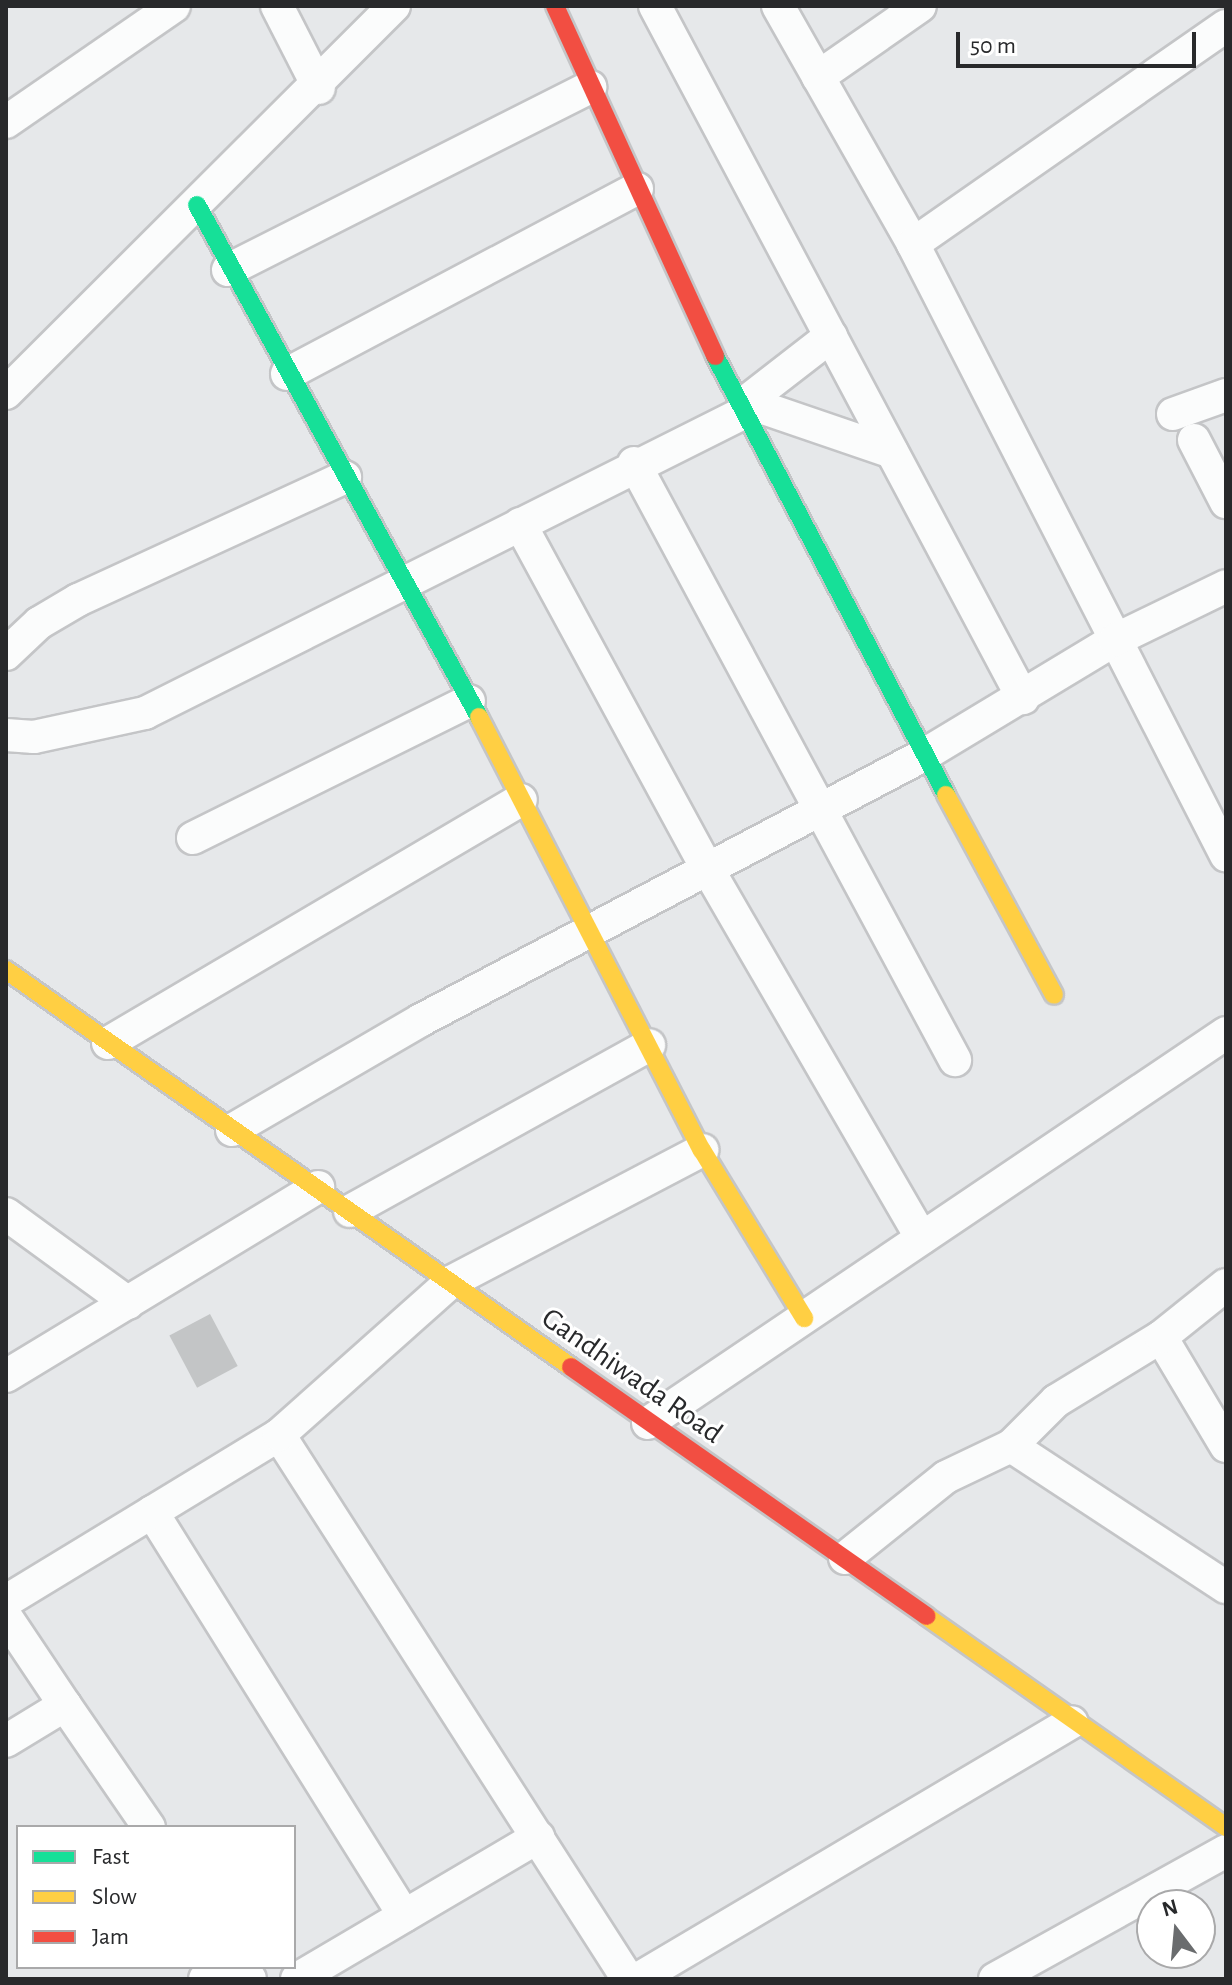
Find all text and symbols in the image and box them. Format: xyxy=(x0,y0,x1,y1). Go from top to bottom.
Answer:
scale bar xyxy=(960,16,1200,66)
text: 50 m xyxy=(970,34,1016,58)
street label: Gandhiwada Road xyxy=(535,1300,729,1452)
legend xyxy=(16,1825,296,1969)
text: Fast xyxy=(92,1845,129,1869)
text: Slow xyxy=(92,1885,137,1909)
north arrow xyxy=(1136,1889,1216,1969)
text: N xyxy=(1160,1895,1180,1921)
text: Jam xyxy=(92,1925,129,1949)

